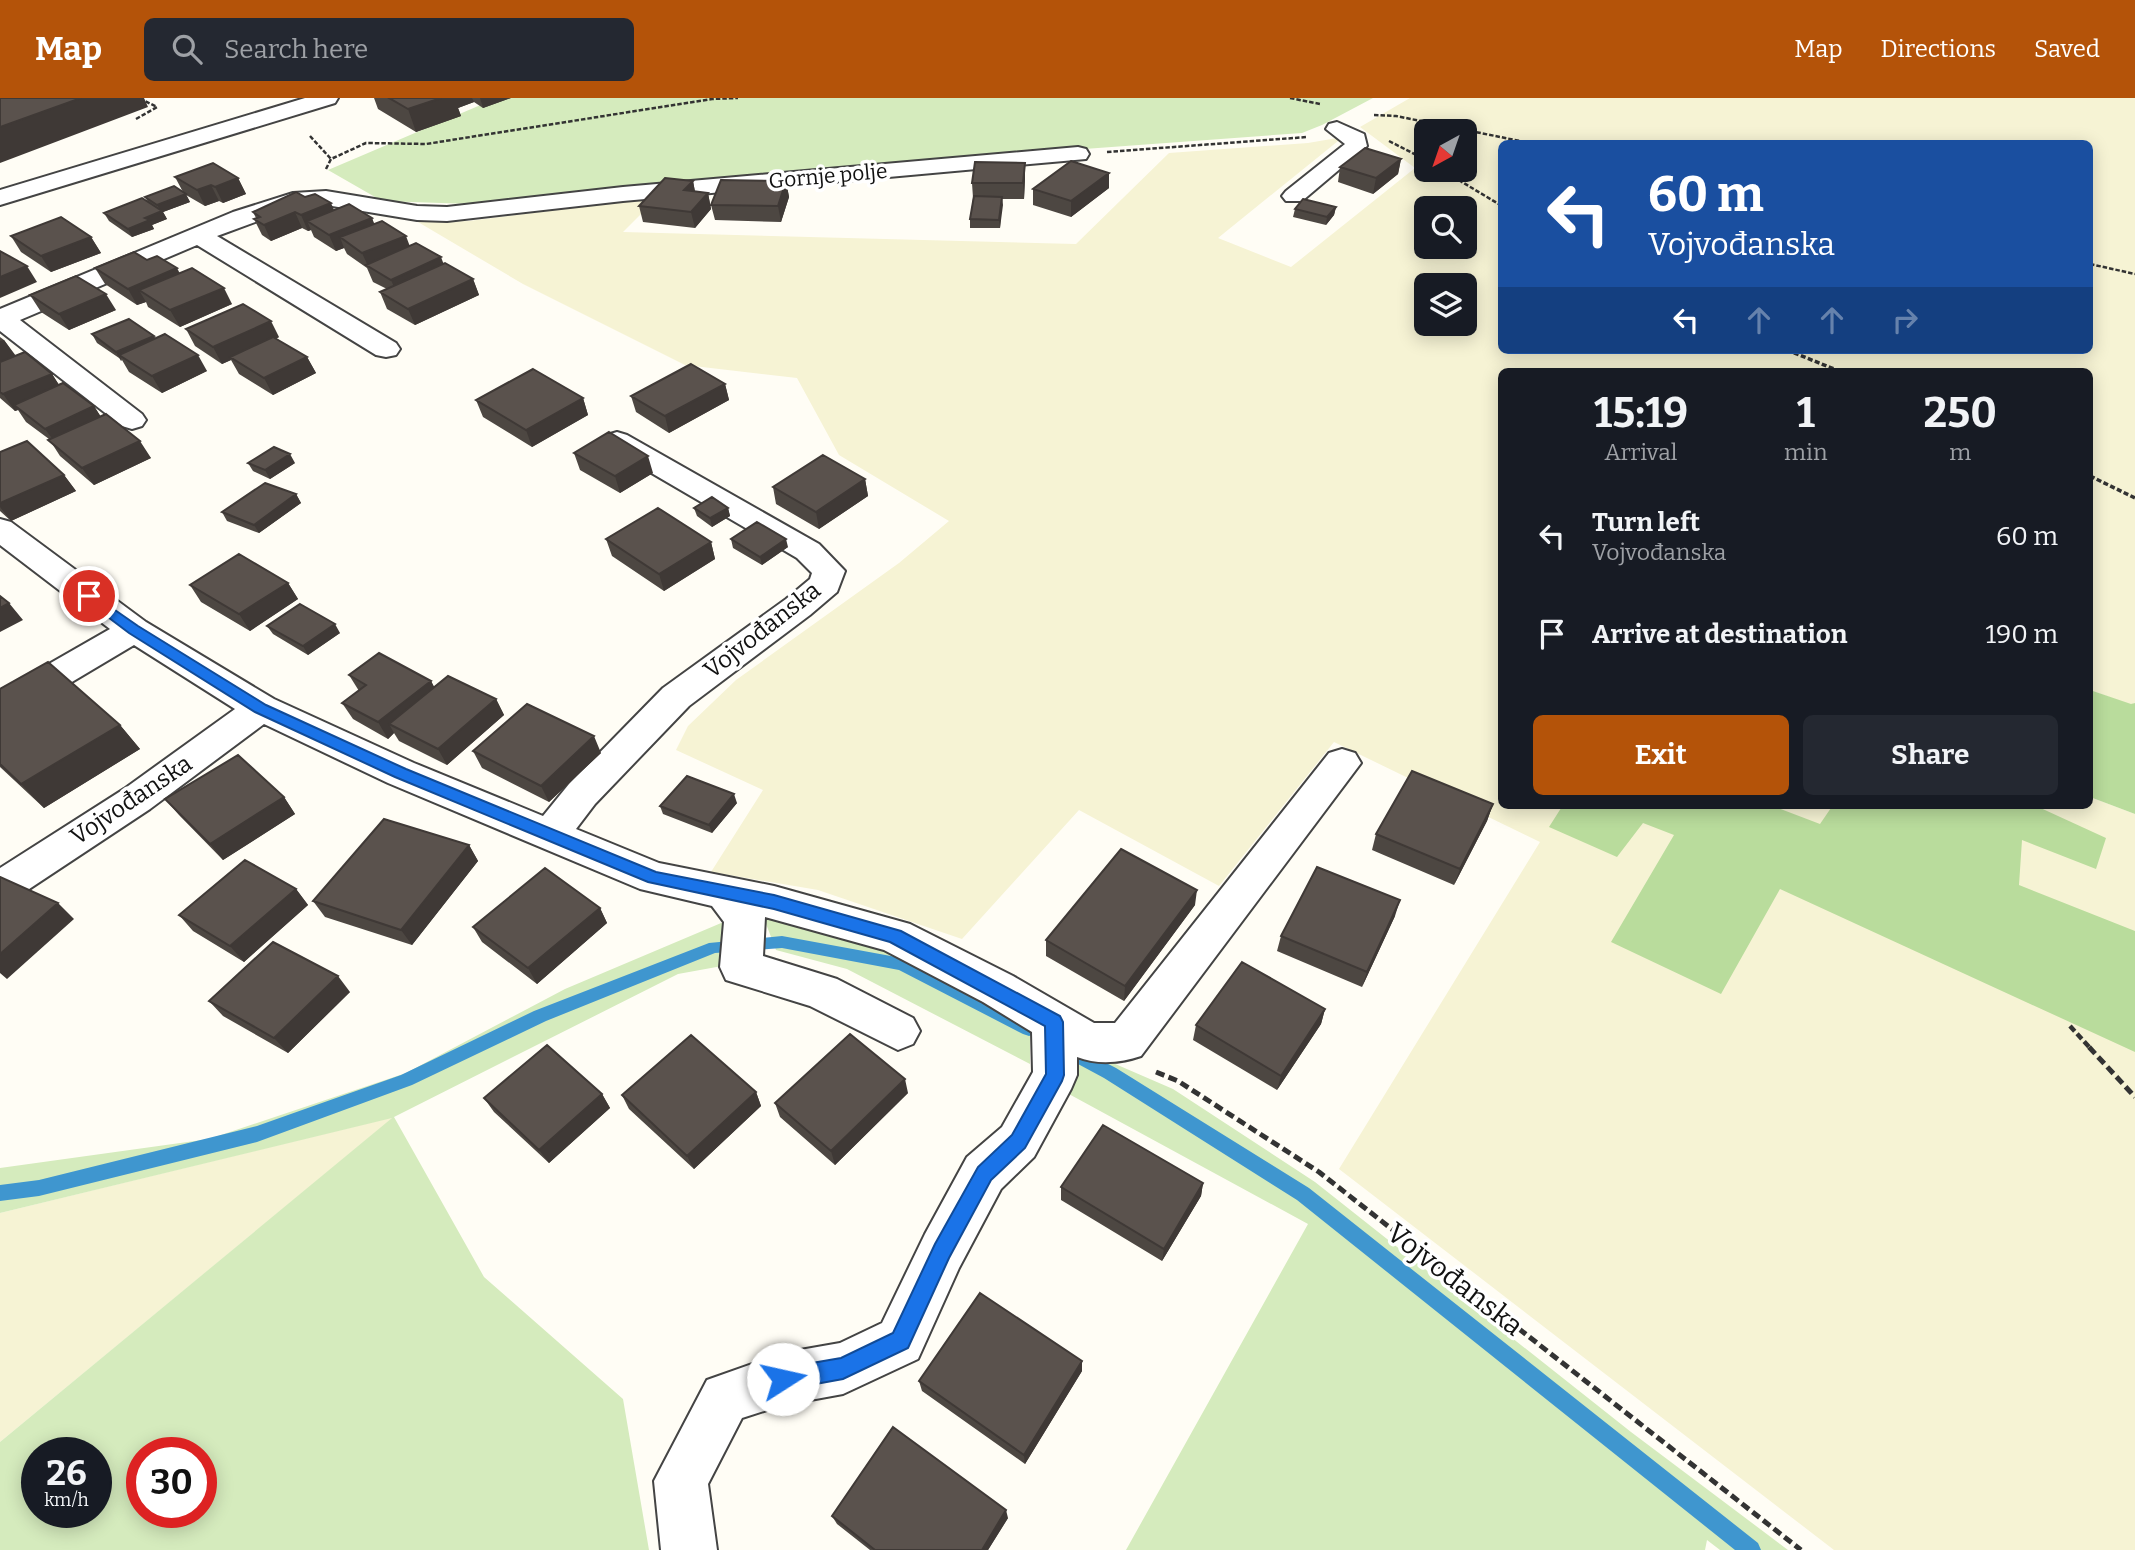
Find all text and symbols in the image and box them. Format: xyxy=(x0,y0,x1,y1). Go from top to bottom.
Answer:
search box xyxy=(144,18,634,81)
text: Map xyxy=(35,29,102,69)
icon: search xyxy=(168,30,206,68)
text: Search here xyxy=(224,34,368,65)
text: Map xyxy=(1794,35,1843,63)
text: Directions xyxy=(1881,35,1996,63)
text: Saved xyxy=(2034,35,2100,63)
north arrow xyxy=(1414,119,1477,182)
map controls xyxy=(1414,119,1477,336)
street label: Gornje polje xyxy=(768,158,888,194)
text: 60 m xyxy=(1648,165,1764,224)
icon: left xyxy=(1533,168,1624,259)
button: search xyxy=(1414,196,1477,259)
text: Vojvođanska xyxy=(1648,225,1835,263)
button: layers xyxy=(1414,273,1477,336)
icon: left xyxy=(1667,301,1705,339)
icon: ahead xyxy=(1740,301,1778,339)
icon: ahead xyxy=(1813,301,1851,339)
icon: right xyxy=(1886,301,1924,339)
text: 15:19 xyxy=(1594,388,1688,438)
text: 1 xyxy=(1797,388,1815,438)
text: 250 xyxy=(1924,388,1997,438)
text: Arrival xyxy=(1605,438,1677,466)
text: min xyxy=(1784,438,1827,466)
text: m xyxy=(1949,438,1971,466)
text: Turn left xyxy=(1592,507,1700,538)
icon: left xyxy=(1533,517,1571,555)
text: 60 m xyxy=(1996,521,2058,552)
text: Vojvođanska xyxy=(1592,538,1726,566)
pin xyxy=(59,566,119,626)
street label: Vojvođanska xyxy=(698,576,826,684)
icon: arrive xyxy=(70,577,108,615)
icon: arrive xyxy=(1533,615,1571,653)
text: Arrive at destination xyxy=(1592,619,1847,650)
text: 190 m xyxy=(1986,619,2058,650)
button: Exit xyxy=(1533,715,1789,795)
button: Share xyxy=(1803,715,2058,795)
street label: Vojvođanska xyxy=(65,749,197,851)
street label: Vojvođanska xyxy=(1380,1216,1530,1342)
position arrow xyxy=(746,1342,820,1416)
speed limit sign: 30 xyxy=(126,1437,217,1528)
text: 26 xyxy=(46,1452,87,1494)
text: km/h xyxy=(44,1489,89,1511)

